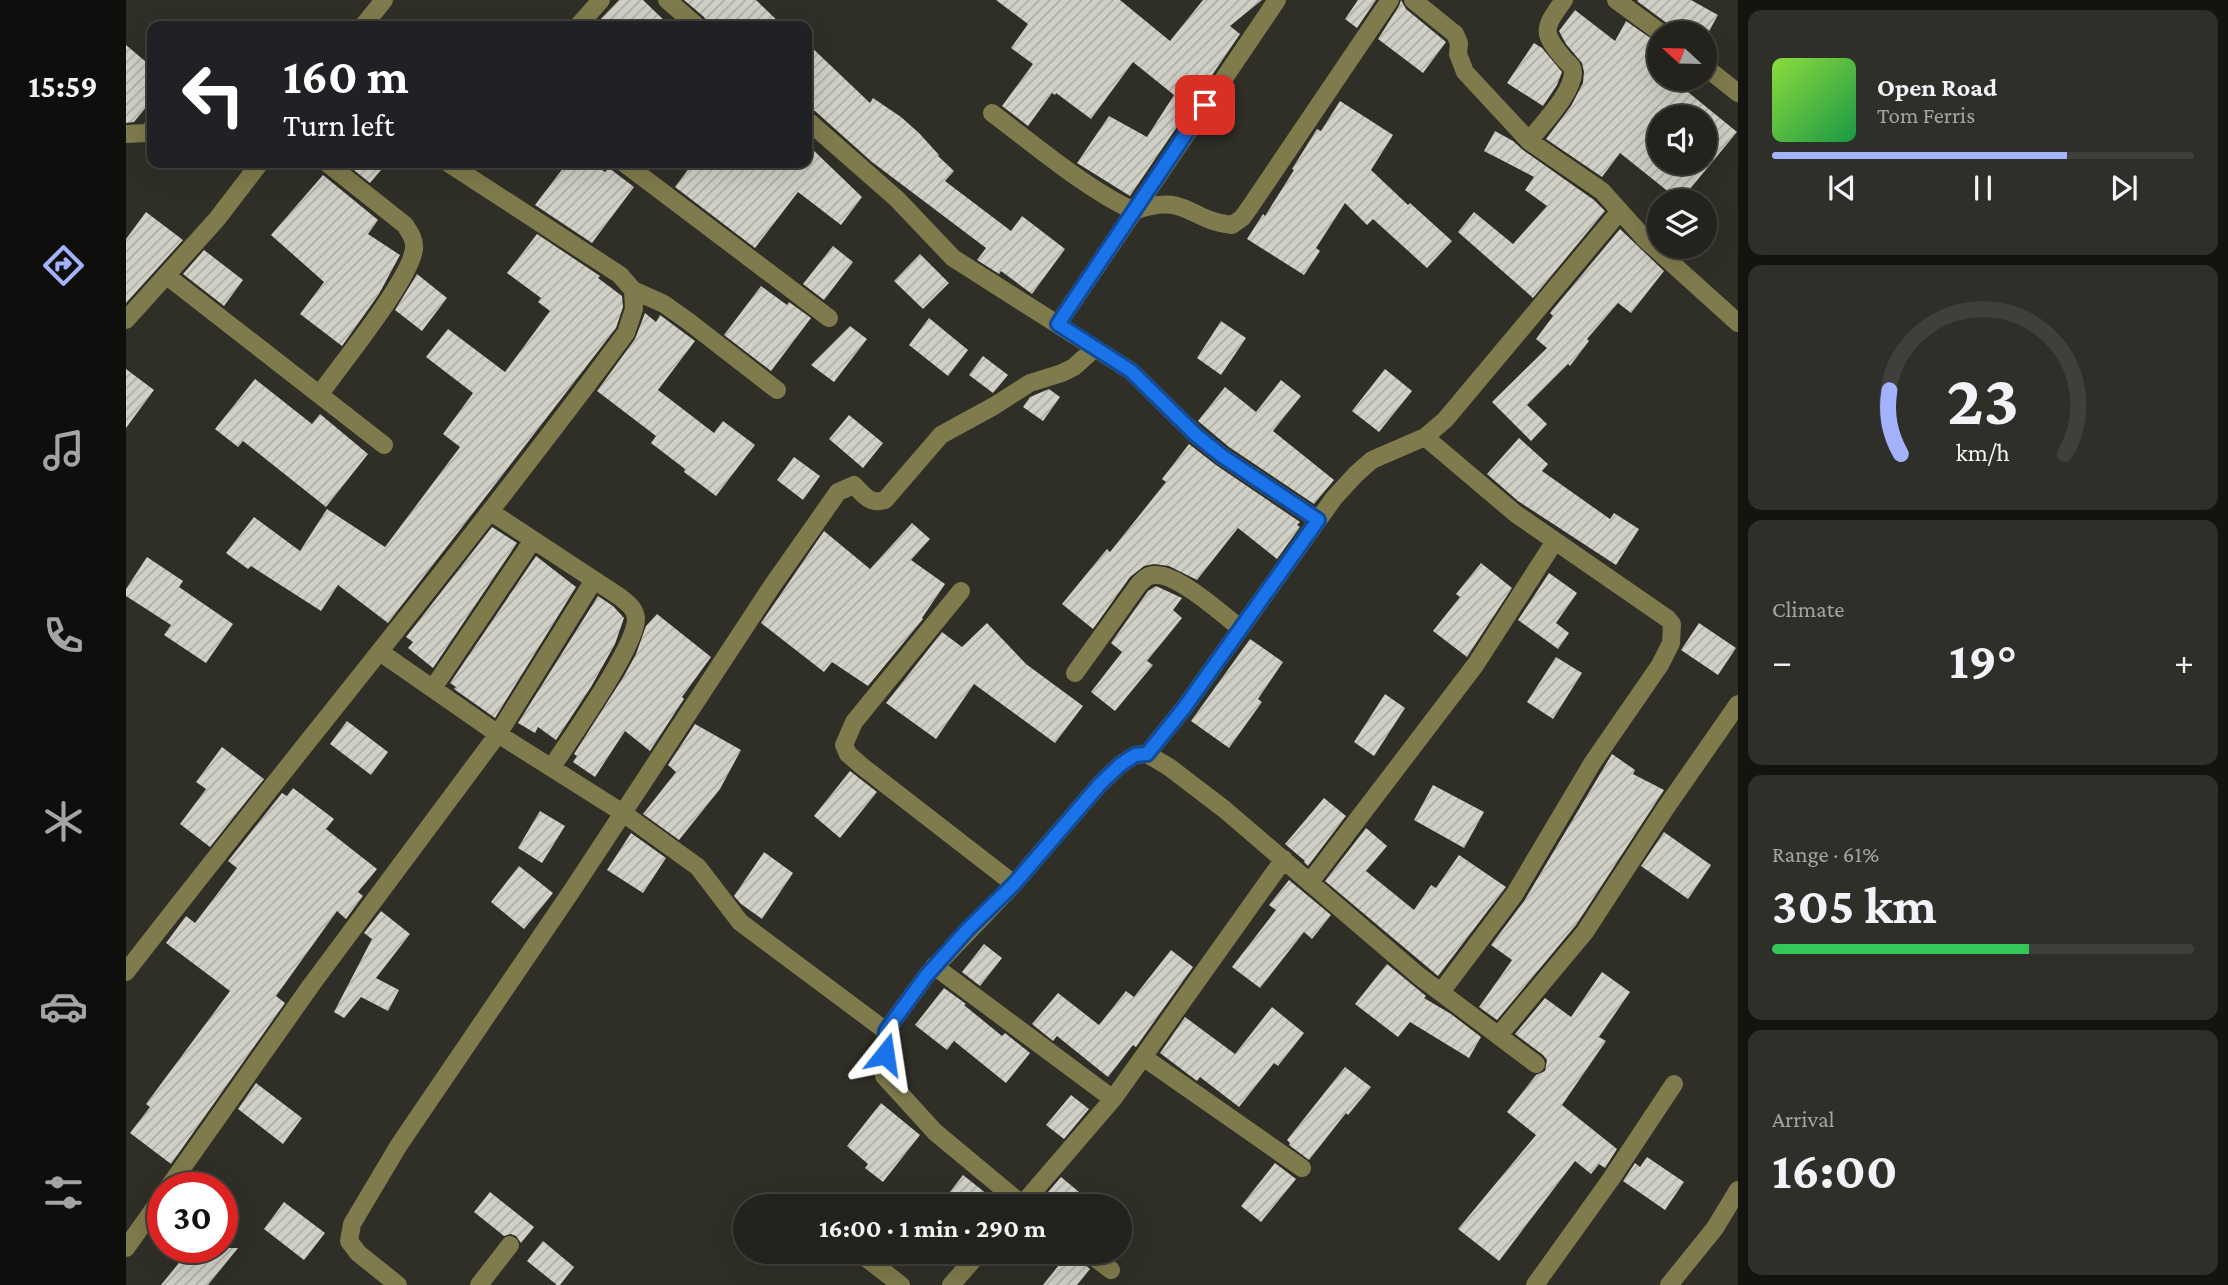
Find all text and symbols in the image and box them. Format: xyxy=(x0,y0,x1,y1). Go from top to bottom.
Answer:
north arrow xyxy=(1647,21,1717,91)
map controls xyxy=(1647,21,1717,259)
icon: left xyxy=(168,49,259,140)
text: 160 m xyxy=(283,49,409,104)
text: 15:59 xyxy=(28,68,98,104)
text: Open Road xyxy=(1877,73,1997,102)
pin xyxy=(1175,75,1235,135)
icon: arrive xyxy=(1186,86,1224,124)
text: Tom Ferris xyxy=(1877,102,1975,128)
button: sound xyxy=(1647,105,1717,175)
text: Turn left xyxy=(283,107,394,143)
icon: previous xyxy=(1823,169,1861,207)
icon: pause xyxy=(1964,169,2002,207)
icon: next xyxy=(2105,169,2143,207)
button: layers xyxy=(1647,189,1717,259)
icon: directions xyxy=(39,241,88,290)
text: 23 xyxy=(1947,359,2019,440)
icon: music xyxy=(39,426,88,475)
text: km/h xyxy=(1956,438,2010,465)
text: Climate xyxy=(1772,596,1844,622)
icon: phone xyxy=(39,611,88,660)
text: 19° xyxy=(1949,631,2017,689)
text: − xyxy=(1772,640,1792,682)
text: + xyxy=(2174,640,2194,682)
icon: climate xyxy=(39,797,88,846)
text: Range · 61% xyxy=(1772,841,1879,867)
text: 305 km xyxy=(1772,876,1937,934)
icon: car xyxy=(39,982,88,1031)
position arrow xyxy=(848,1017,922,1091)
text: Arrival xyxy=(1772,1106,1835,1132)
text: 16:00 xyxy=(1772,1141,1897,1199)
icon: filters xyxy=(39,1168,88,1217)
speed limit sign: 30 xyxy=(147,1172,238,1263)
text: 16:00 · 1 min · 290 m xyxy=(819,1214,1046,1243)

